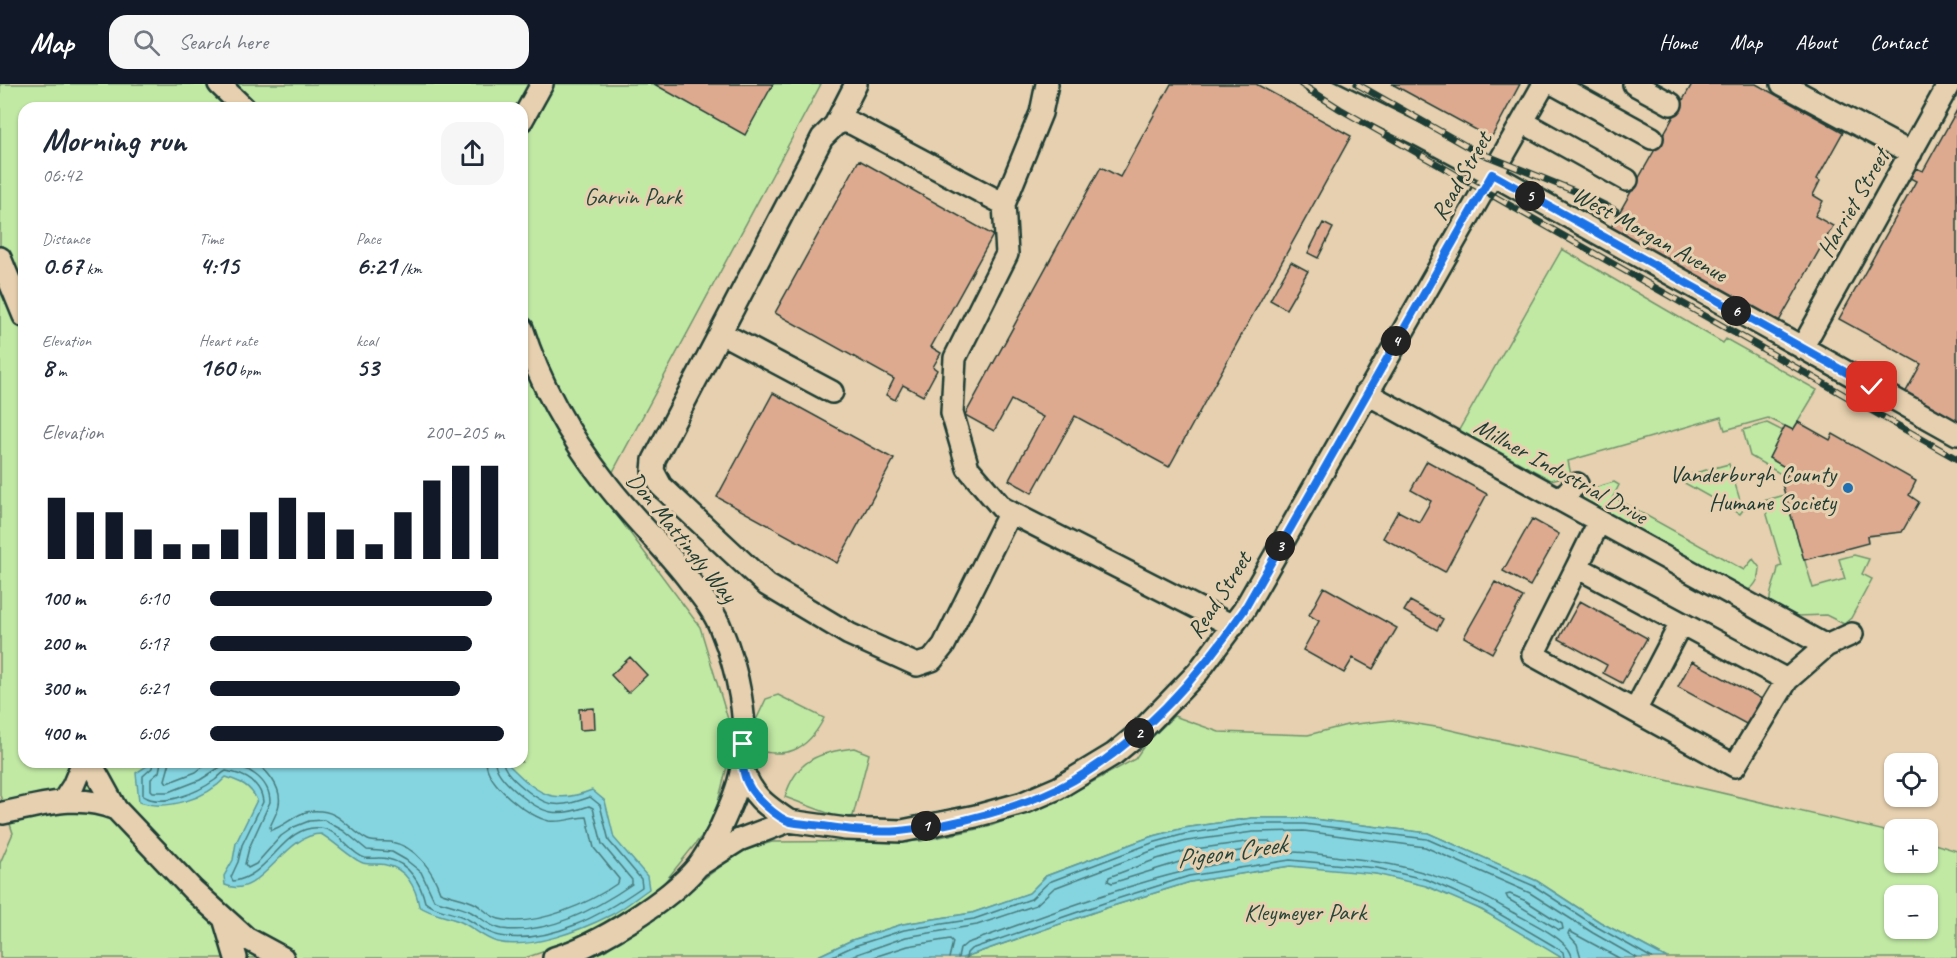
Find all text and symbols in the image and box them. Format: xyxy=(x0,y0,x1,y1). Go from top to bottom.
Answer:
search box xyxy=(109,15,529,69)
text: Map xyxy=(30,25,73,60)
icon: search xyxy=(130,26,163,59)
text: Search here xyxy=(178,28,268,56)
text: Home xyxy=(1659,29,1697,55)
text: Map xyxy=(1730,29,1762,55)
text: About xyxy=(1795,29,1837,55)
text: Contact xyxy=(1870,29,1927,55)
text: Morning run xyxy=(42,119,186,161)
button: share xyxy=(441,122,504,185)
street label: Read Street xyxy=(1424,125,1499,226)
street label: Harriet Street xyxy=(1810,141,1897,262)
text: 06:42 xyxy=(42,163,82,188)
street label: West Morgan Avenue xyxy=(1568,179,1734,290)
park label: Garvin Park xyxy=(584,181,684,211)
pin: 5 xyxy=(1515,181,1545,211)
text: 5 xyxy=(1527,186,1533,206)
text: Distance xyxy=(42,229,90,249)
text: Time xyxy=(199,229,223,249)
text: Pace xyxy=(356,229,381,249)
text: 0.67 xyxy=(42,249,83,282)
text: 4:15 xyxy=(199,249,239,282)
text: 6:21 xyxy=(356,249,397,282)
text: km xyxy=(83,259,102,279)
text: /km xyxy=(397,259,422,279)
pin: 6 xyxy=(1721,296,1751,326)
text: 6 xyxy=(1732,301,1740,321)
pin: 4 xyxy=(1381,326,1411,356)
text: Elevation xyxy=(42,331,91,351)
text: Heart rate xyxy=(199,331,257,351)
text: kcal xyxy=(356,331,377,351)
text: 4 xyxy=(1392,331,1400,351)
text: 8 xyxy=(42,351,54,384)
text: 160 xyxy=(199,351,235,384)
text: 53 xyxy=(356,351,379,384)
text: m xyxy=(54,361,67,381)
text: bpm xyxy=(235,361,261,381)
pin xyxy=(1846,361,1897,412)
icon: check xyxy=(1855,370,1888,403)
street label: Millner Industrial Drive xyxy=(1469,411,1655,532)
text: Elevation xyxy=(42,420,104,445)
text: 200–205 m xyxy=(425,420,504,445)
place label: Vanderburgh County Humane Society xyxy=(1669,459,1838,517)
street label: Don Mattingly Way xyxy=(620,465,745,610)
marker: Vanderburgh County Humane Society xyxy=(1841,481,1855,495)
pin: 3 xyxy=(1265,531,1295,561)
text: 3 xyxy=(1276,536,1284,556)
street label: Read Street xyxy=(1180,544,1259,644)
text: 100 m xyxy=(42,586,85,611)
text: 6:10 xyxy=(138,586,169,611)
text: 200 m xyxy=(42,631,85,656)
text: 6:17 xyxy=(138,631,169,656)
text: 300 m xyxy=(42,676,85,701)
text: 6:21 xyxy=(138,676,169,701)
pin xyxy=(717,718,768,769)
pin: 2 xyxy=(1124,718,1154,748)
text: 400 m xyxy=(42,721,85,746)
text: 6:06 xyxy=(138,721,169,746)
text: 2 xyxy=(1135,723,1143,743)
icon: arrive xyxy=(726,727,759,760)
map controls xyxy=(1884,753,1938,939)
button: locate xyxy=(1884,753,1938,807)
pin: 1 xyxy=(911,811,941,841)
text: 1 xyxy=(922,816,930,836)
button: + xyxy=(1884,819,1938,873)
water label: Pigeon Creek xyxy=(1174,827,1292,875)
button: − xyxy=(1884,885,1938,939)
park label: Kleymeyer Park xyxy=(1244,897,1368,927)

